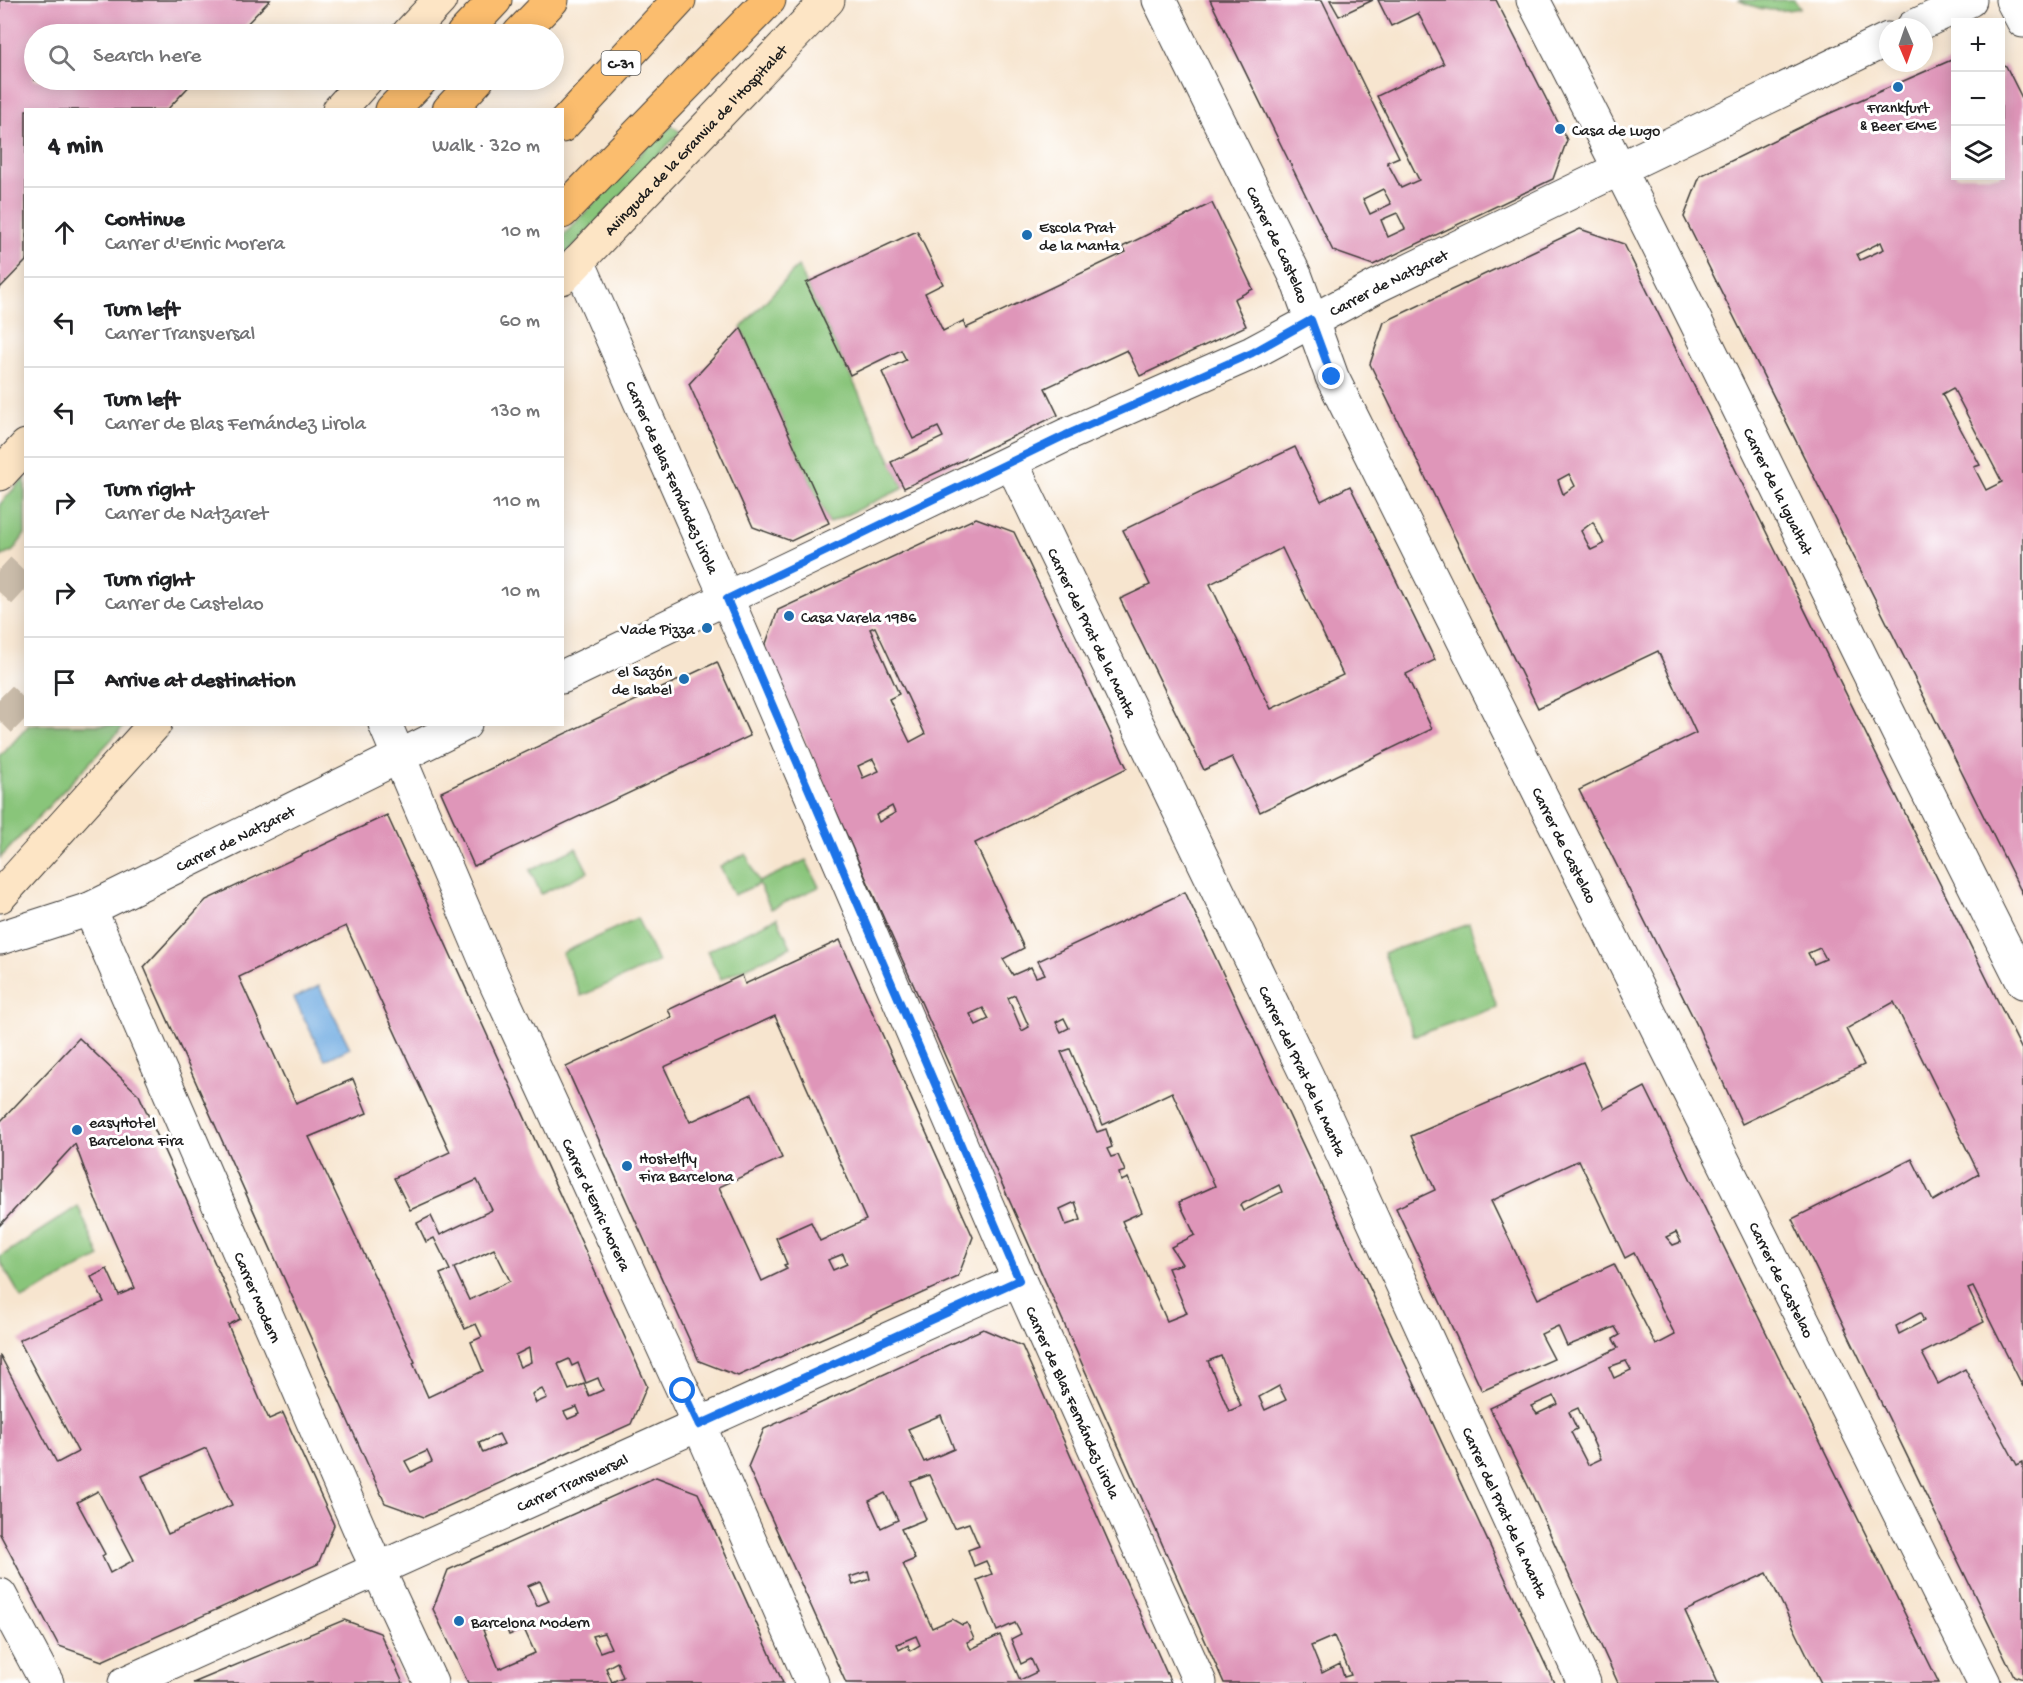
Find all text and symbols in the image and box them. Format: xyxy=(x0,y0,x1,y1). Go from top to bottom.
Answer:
north arrow xyxy=(1879,18,1933,72)
map controls xyxy=(1951,18,2005,180)
button: + xyxy=(1951,18,2005,72)
search box xyxy=(24,24,564,90)
icon: search xyxy=(45,41,78,74)
street label: Avinguda de la Granvia de l'Hospitalet xyxy=(602,41,794,241)
text: Search here xyxy=(93,44,201,70)
road number: C-31 xyxy=(602,51,640,75)
button: − xyxy=(1951,72,2005,126)
marker: Frankfurt & Beer EME xyxy=(1891,80,1905,94)
place label: Frankfurt & Beer EME xyxy=(1860,100,1937,137)
marker: Casa de Lugo xyxy=(1553,122,1567,136)
place label: Casa de Lugo xyxy=(1572,123,1660,142)
button: layers xyxy=(1951,126,2005,180)
text: 4 min xyxy=(48,132,103,163)
text: Walk · 320 m xyxy=(432,136,540,159)
street label: Carrer de Castelao xyxy=(1240,184,1311,306)
text: Continue xyxy=(105,208,185,234)
icon: ahead xyxy=(48,216,81,249)
place label: Escola Prat de la Manta xyxy=(1039,220,1121,257)
text: 10 m xyxy=(502,221,540,244)
marker: Escola Prat de la Manta xyxy=(1020,228,1034,242)
text: Carrer d'Enric Morera xyxy=(105,234,285,257)
street label: Carrer de Natzaret xyxy=(1327,246,1453,323)
text: Turn left xyxy=(105,298,179,324)
icon: left xyxy=(48,306,81,339)
text: 60 m xyxy=(500,311,540,334)
text: Carrer Transversal xyxy=(105,324,255,347)
route end xyxy=(1318,363,1344,389)
street label: Carrer de Blas Fernández Lirola xyxy=(619,379,721,579)
text: Turn left xyxy=(105,388,179,414)
icon: left xyxy=(48,396,81,429)
text: 130 m xyxy=(491,401,540,424)
text: Carrer de Blas Fernández Lirola xyxy=(105,414,366,437)
street label: Carrer de la Igualtat xyxy=(1737,426,1816,560)
text: Turn right xyxy=(105,478,193,504)
icon: right xyxy=(48,486,81,519)
text: 110 m xyxy=(494,491,540,514)
text: Carrer de Natzaret xyxy=(105,504,268,527)
street label: Carrer del Prat de la Manta xyxy=(1041,546,1139,723)
text: Turn right xyxy=(105,568,193,594)
icon: right xyxy=(48,576,81,609)
text: 10 m xyxy=(502,581,540,604)
text: Carrer de Castelao xyxy=(105,594,264,617)
marker: Casa Varela 1986 xyxy=(782,609,796,623)
place label: Casa Varela 1986 xyxy=(801,610,917,629)
marker: Vade Pizza xyxy=(700,621,714,635)
place label: Vade Pizza xyxy=(620,622,696,641)
place label: el Sazón de Isabel xyxy=(612,664,672,701)
icon: arrive xyxy=(48,666,81,699)
text: Arrive at destination xyxy=(105,669,295,695)
marker: el Sazón de Isabel xyxy=(677,672,691,686)
street label: Carrer de Castelao xyxy=(1525,785,1599,907)
street label: Carrer de Natzaret xyxy=(174,803,300,878)
street label: Carrer del Prat de la Manta xyxy=(1252,984,1349,1161)
place label: easyHotel Barcelona Fira xyxy=(88,1115,185,1152)
marker: easyHotel Barcelona Fira xyxy=(70,1123,84,1137)
street label: Carrer d'Enric Morera xyxy=(555,1136,633,1276)
place label: Hostelfly Fira Barcelona xyxy=(638,1151,735,1188)
marker: Hostelfly Fira Barcelona xyxy=(620,1159,634,1173)
street label: Carrer de Castelao xyxy=(1743,1220,1816,1342)
street label: Carrer Modern xyxy=(227,1250,284,1347)
street label: Carrer de Blas Fernández Lirola xyxy=(1019,1304,1122,1504)
route start xyxy=(669,1377,695,1403)
street label: Carrer del Prat de la Manta xyxy=(1456,1425,1551,1603)
street label: Carrer Transversal xyxy=(514,1451,632,1518)
marker: Barcelona Modern xyxy=(452,1614,466,1628)
place label: Barcelona Modern xyxy=(470,1615,590,1634)

